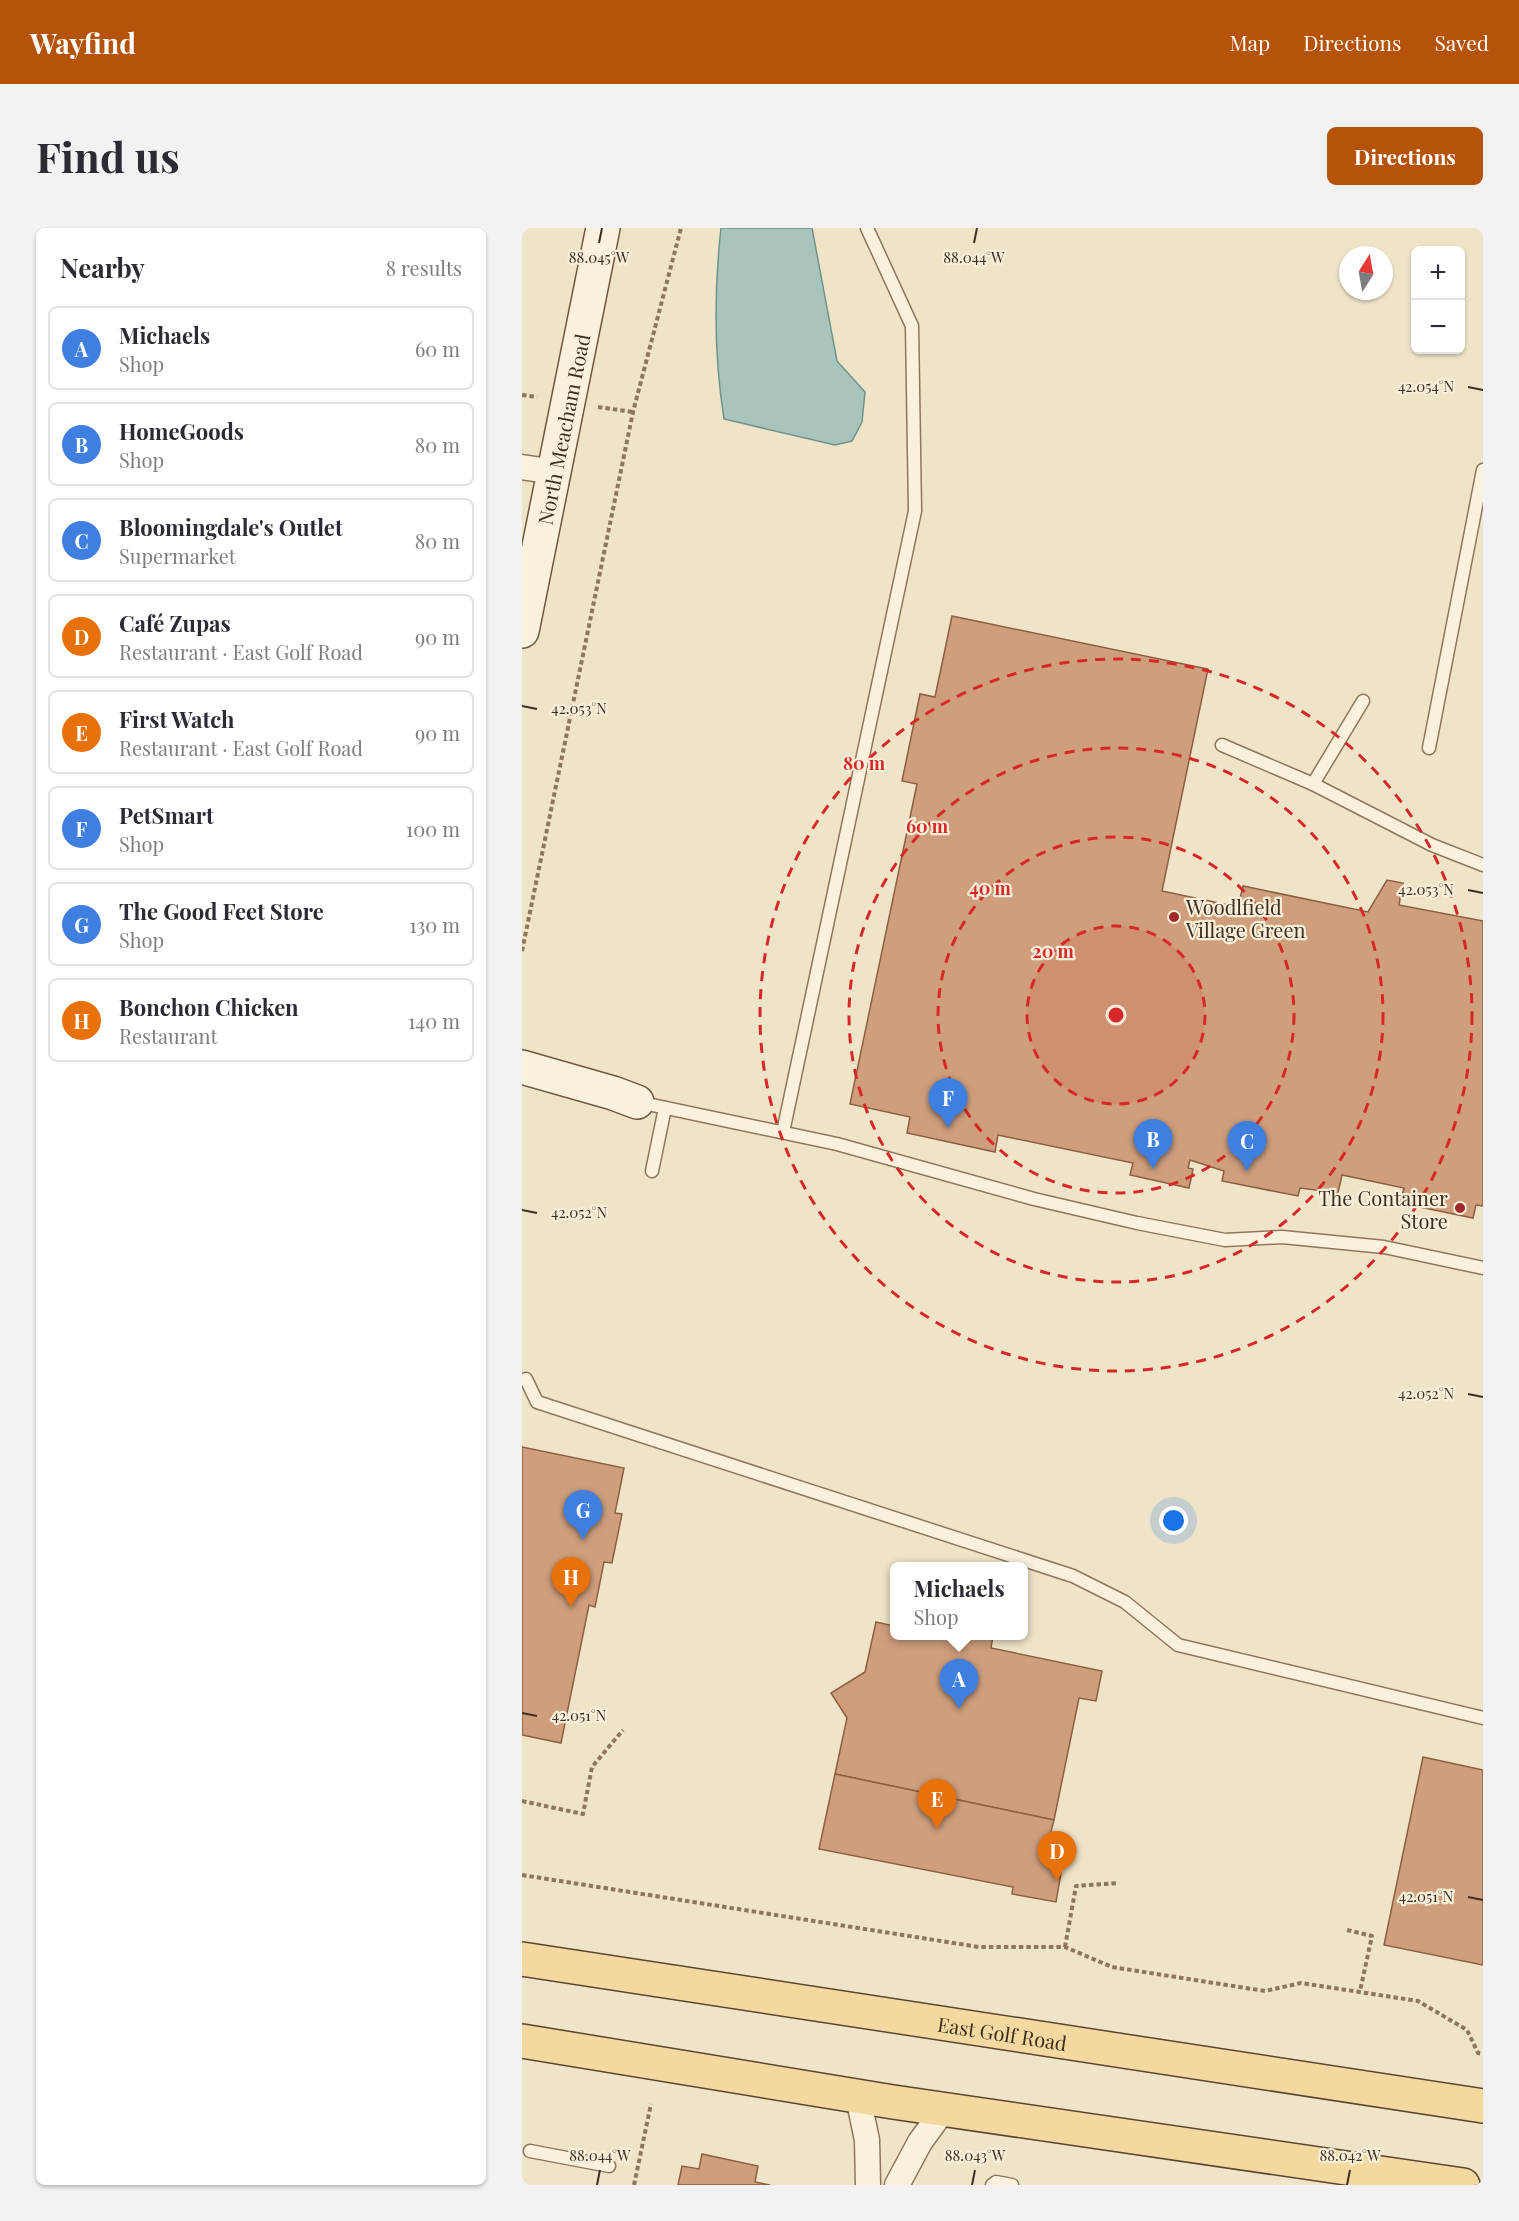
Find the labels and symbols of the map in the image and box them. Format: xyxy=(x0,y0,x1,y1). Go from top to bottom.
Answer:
north arrow xyxy=(1339,246,1393,300)
text: 88.045°W xyxy=(569,247,630,267)
text: 88.044°W xyxy=(943,247,1005,267)
street label: North Meacham Road xyxy=(530,331,595,527)
text: 42.054°N xyxy=(1398,376,1454,396)
text: 42.053°N xyxy=(551,698,607,718)
text: 80 m xyxy=(843,751,886,775)
text: 60 m xyxy=(906,814,949,838)
text: 40 m xyxy=(969,876,1012,900)
text: 42.053°N xyxy=(1398,879,1454,899)
place label: Woodlfield Village Green xyxy=(1185,893,1306,943)
marker: Woodlfield Village Green xyxy=(1167,910,1181,924)
text: 20 m xyxy=(1032,939,1074,963)
centre of rings xyxy=(1106,1005,1126,1025)
pin: F xyxy=(928,1078,968,1128)
pin: B xyxy=(1134,1120,1172,1169)
pin: C xyxy=(1228,1122,1266,1171)
place label: The Container Store xyxy=(1318,1184,1448,1234)
marker: The Container Store xyxy=(1453,1201,1467,1215)
text: 42.052°N xyxy=(551,1202,607,1222)
text: 42.052°N xyxy=(1398,1383,1454,1403)
pin: G xyxy=(564,1490,602,1540)
your location xyxy=(1159,1506,1188,1535)
pin: H xyxy=(551,1558,590,1607)
pin: A xyxy=(940,1660,978,1709)
text: 42.051°N xyxy=(552,1705,607,1725)
pin: E xyxy=(918,1780,956,1829)
pin: D xyxy=(1038,1832,1076,1881)
text: 42.051°N xyxy=(1399,1886,1454,1906)
street label: East Golf Road xyxy=(936,2009,1069,2056)
text: 88.044°W xyxy=(569,2145,631,2165)
text: 88.043°W xyxy=(945,2145,1006,2165)
text: 88.042°W xyxy=(1319,2145,1381,2165)

